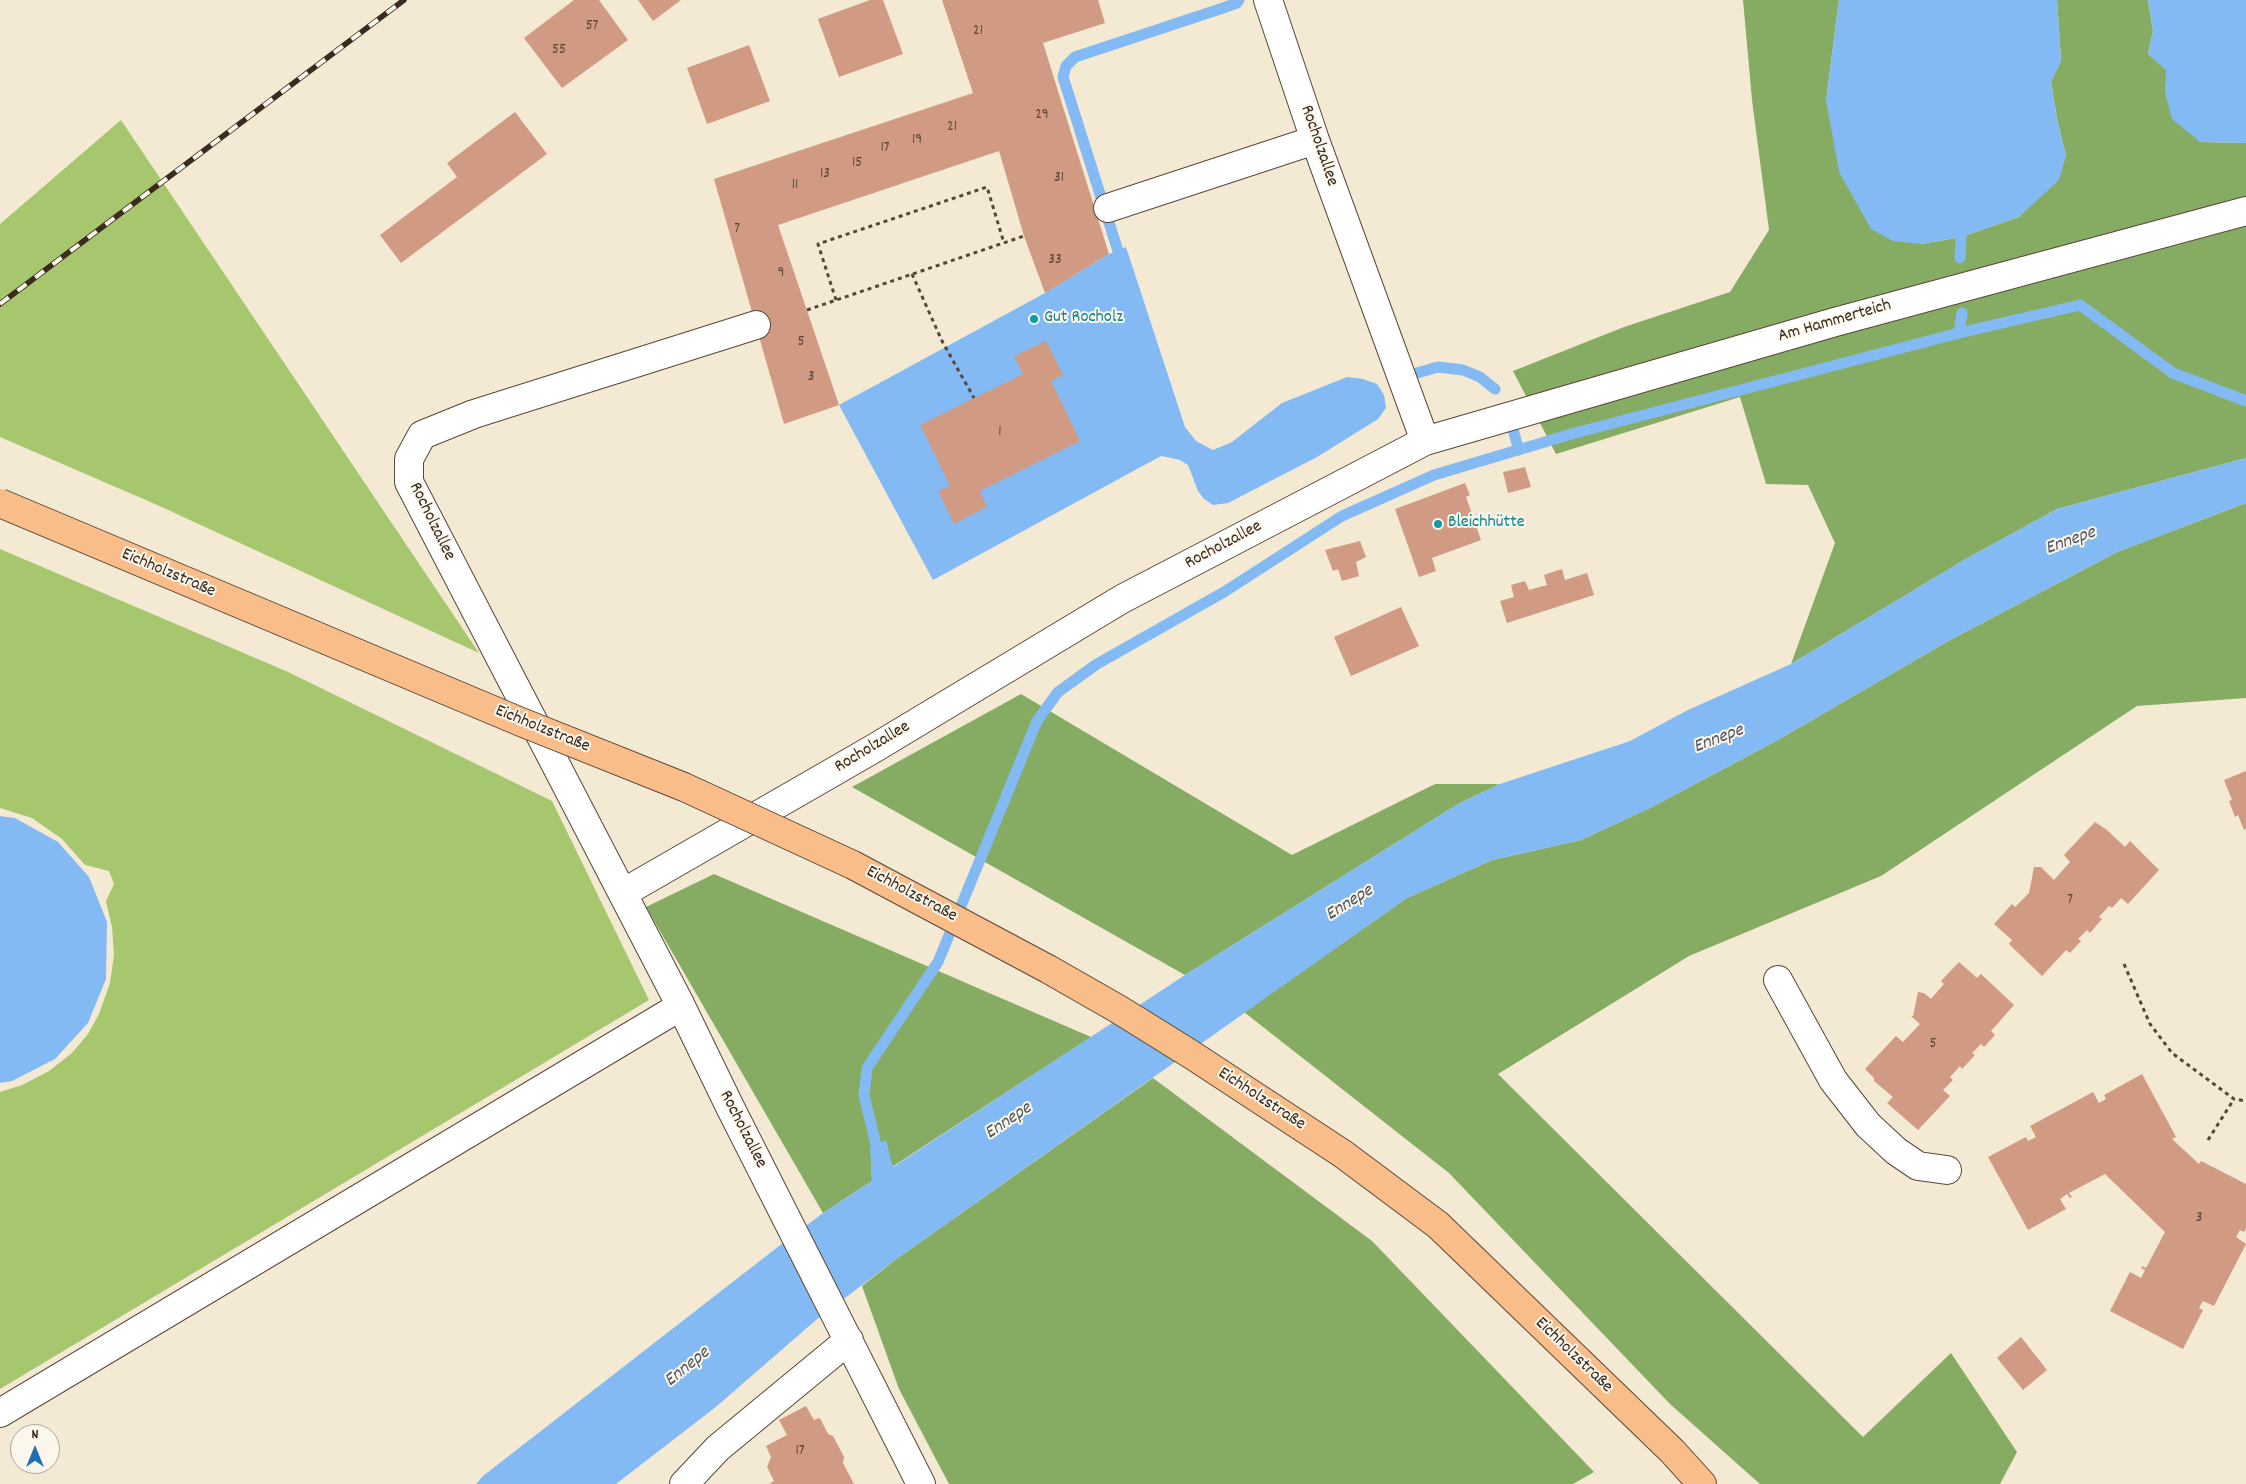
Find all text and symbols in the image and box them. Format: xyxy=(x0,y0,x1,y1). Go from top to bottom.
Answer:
house number: 57 xyxy=(586,18,598,36)
house number: 21 xyxy=(973,23,983,41)
house number: 55 xyxy=(552,42,566,60)
street label: Rocholzallee xyxy=(1294,103,1342,189)
house number: 29 xyxy=(1035,107,1049,125)
house number: 21 xyxy=(947,119,957,137)
house number: 19 xyxy=(912,132,922,150)
house number: 17 xyxy=(880,140,890,158)
house number: 15 xyxy=(852,155,862,173)
house number: 13 xyxy=(820,166,830,184)
house number: 31 xyxy=(1054,170,1064,188)
house number: 11 xyxy=(792,177,798,195)
house number: 7 xyxy=(734,221,740,239)
house number: 33 xyxy=(1048,252,1062,270)
house number: 9 xyxy=(778,265,784,283)
street label: Am Hammerteich xyxy=(1776,296,1894,348)
place label: Gut Rocholz xyxy=(1044,308,1123,330)
marker: Gut Rocholz xyxy=(1028,313,1040,325)
house number: 5 xyxy=(798,334,804,352)
house number: 3 xyxy=(808,369,814,387)
house number: 1 xyxy=(998,424,1002,442)
street label: Rocholzallee xyxy=(403,479,459,565)
place label: Bleichhütte xyxy=(1448,513,1525,535)
street label: Rocholzallee xyxy=(1182,517,1266,575)
marker: Bleichhütte xyxy=(1432,518,1444,530)
water label: Ennepe xyxy=(2043,522,2099,562)
street label: Eichholzstraße xyxy=(118,544,218,604)
street label: Eichholzstraße xyxy=(492,701,592,759)
street label: Rocholzallee xyxy=(831,717,915,779)
water label: Ennepe xyxy=(1691,720,1747,760)
street label: Eichholzstraße xyxy=(862,862,960,928)
water label: Ennepe xyxy=(1322,881,1378,927)
house number: 7 xyxy=(2067,892,2073,910)
house number: 5 xyxy=(1930,1036,1936,1054)
street label: Eichholzstraße xyxy=(1213,1064,1309,1136)
street label: Rocholzallee xyxy=(713,1088,771,1172)
water label: Ennepe xyxy=(981,1098,1037,1146)
house number: 3 xyxy=(2196,1210,2202,1228)
street label: Eichholzstraße xyxy=(1529,1313,1617,1399)
water label: Ennepe xyxy=(661,1343,715,1393)
north arrow xyxy=(10,1424,60,1474)
text: N xyxy=(32,1425,38,1445)
house number: 17 xyxy=(795,1443,805,1461)

